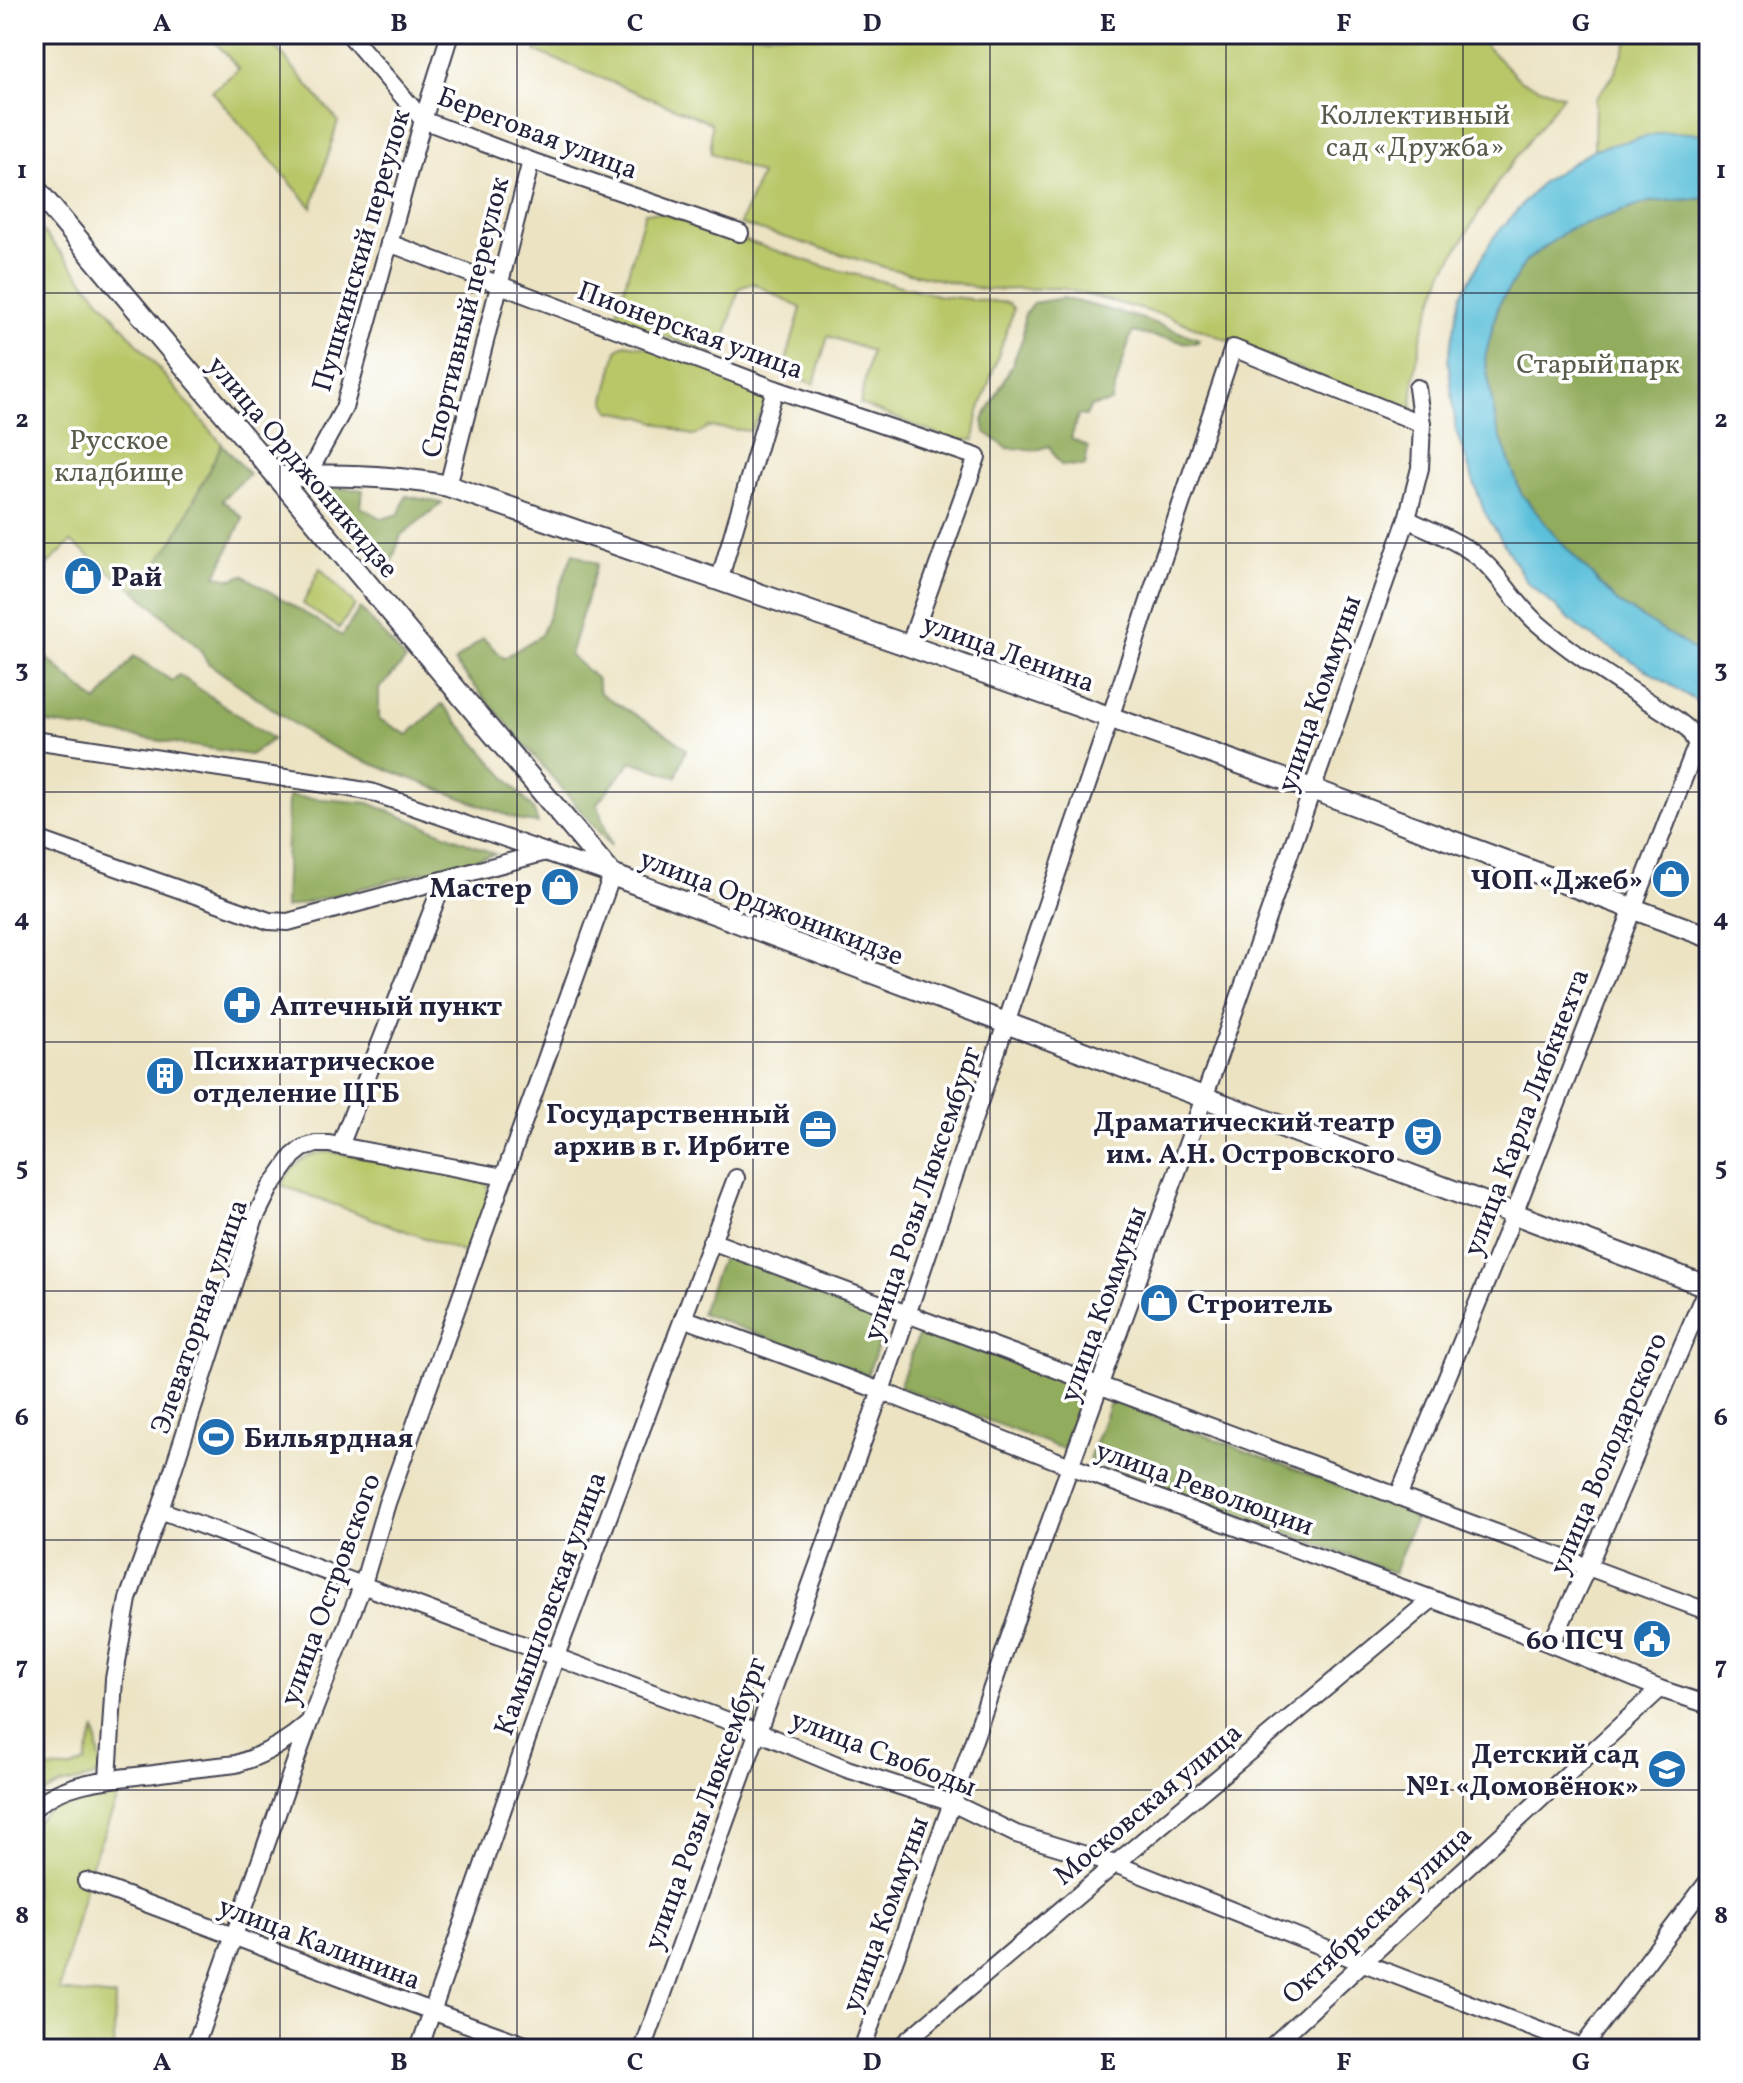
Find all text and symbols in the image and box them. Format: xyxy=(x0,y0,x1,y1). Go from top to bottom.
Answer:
text: A xyxy=(153,6,172,42)
text: B xyxy=(390,6,408,42)
text: C xyxy=(627,6,643,42)
text: D xyxy=(862,6,882,42)
text: E xyxy=(1100,6,1116,42)
text: F xyxy=(1336,6,1352,42)
text: G xyxy=(1572,6,1590,42)
street label: Береговая улица xyxy=(431,78,643,191)
park label: Коллективный сад «Дружба» xyxy=(1320,97,1510,168)
street label: Пушкинский переулок xyxy=(303,105,421,397)
text: 1 xyxy=(17,153,27,189)
text: 1 xyxy=(1716,153,1726,189)
street label: Спортивный переулок xyxy=(413,173,520,462)
street label: Пионерская улица xyxy=(572,272,809,390)
park label: Старый парк xyxy=(1516,346,1680,385)
street label: улица Орджоникидзе xyxy=(197,348,407,587)
text: 2 xyxy=(15,402,29,438)
text: 2 xyxy=(1714,402,1728,438)
park label: Русское кладбище xyxy=(54,422,184,493)
shop icon: Рай xyxy=(62,555,104,597)
place label: Рай xyxy=(111,559,162,598)
street label: улица Коммуны xyxy=(1268,590,1372,797)
street label: улица Ленина xyxy=(916,605,1100,704)
text: 3 xyxy=(15,652,29,688)
text: 3 xyxy=(1714,652,1728,688)
street label: улица Орджоникидзе xyxy=(633,840,909,977)
shop icon: ЧОП «Джеб» xyxy=(1650,858,1692,900)
place label: ЧОП «Джеб» xyxy=(1471,862,1643,901)
shop icon: Мастер xyxy=(539,866,581,908)
place label: Мастер xyxy=(429,870,532,909)
text: 4 xyxy=(14,901,30,937)
text: 4 xyxy=(1713,901,1729,937)
street label: улица Карла Либкнехта xyxy=(1454,963,1600,1262)
pharmacy icon: Аптечный пункт xyxy=(221,984,263,1026)
place label: Аптечный пункт xyxy=(270,988,503,1027)
street label: улица Розы Люксембург xyxy=(855,1041,992,1346)
place label: Психиатрическое отделение ЦГБ xyxy=(193,1043,435,1114)
building icon: Психиатрическое отделение ЦГБ xyxy=(144,1055,186,1097)
place label: Государственный архив в г. Ирбите xyxy=(546,1096,790,1167)
place label: Драматический театр им. А.Н. Островского xyxy=(1094,1104,1395,1175)
office icon: Государственный архив в г. Ирбите xyxy=(797,1108,839,1150)
theatre icon: Драматический театр им. А.Н. Островского xyxy=(1402,1116,1444,1158)
text: 5 xyxy=(16,1150,28,1186)
text: 5 xyxy=(1715,1150,1727,1186)
street label: Элеваторная улица xyxy=(142,1194,259,1439)
street label: улица Коммуны xyxy=(1051,1202,1158,1408)
shop icon: Строитель xyxy=(1138,1282,1180,1324)
place label: Строитель xyxy=(1187,1286,1333,1325)
street label: улица Володарского xyxy=(1541,1327,1678,1581)
text: 6 xyxy=(15,1400,29,1436)
text: 6 xyxy=(1714,1400,1728,1436)
sports icon: Бильярдная xyxy=(195,1416,237,1458)
place label: Бильярдная xyxy=(244,1420,413,1459)
street label: улица Революции xyxy=(1090,1432,1319,1547)
street label: Камышловская улица xyxy=(485,1466,617,1741)
street label: улица Островского xyxy=(271,1468,392,1711)
public building icon: 60 ПСЧ xyxy=(1631,1618,1673,1660)
place label: 60 ПСЧ xyxy=(1526,1622,1624,1661)
text: 7 xyxy=(16,1649,28,1685)
text: 7 xyxy=(1715,1649,1727,1685)
street label: улица Розы Люксембург xyxy=(635,1652,778,1956)
street label: улица Свободы xyxy=(785,1701,982,1808)
street label: Московская улица xyxy=(1046,1714,1251,1895)
place label: Детский сад №1 «Домовёнок» xyxy=(1406,1736,1639,1807)
school or university icon: Детский сад №1 «Домовёнок» xyxy=(1646,1748,1688,1790)
street label: улица Коммуны xyxy=(833,1812,940,2018)
street label: Октябрьская улица xyxy=(1274,1817,1481,2014)
street label: улица Калинина xyxy=(212,1888,426,2001)
text: 8 xyxy=(15,1898,29,1934)
text: 8 xyxy=(1714,1898,1728,1934)
text: A xyxy=(153,2045,172,2081)
text: B xyxy=(390,2045,408,2081)
text: C xyxy=(627,2045,643,2081)
text: D xyxy=(862,2045,882,2081)
text: E xyxy=(1100,2045,1116,2081)
text: F xyxy=(1336,2045,1352,2081)
text: G xyxy=(1572,2045,1590,2081)

